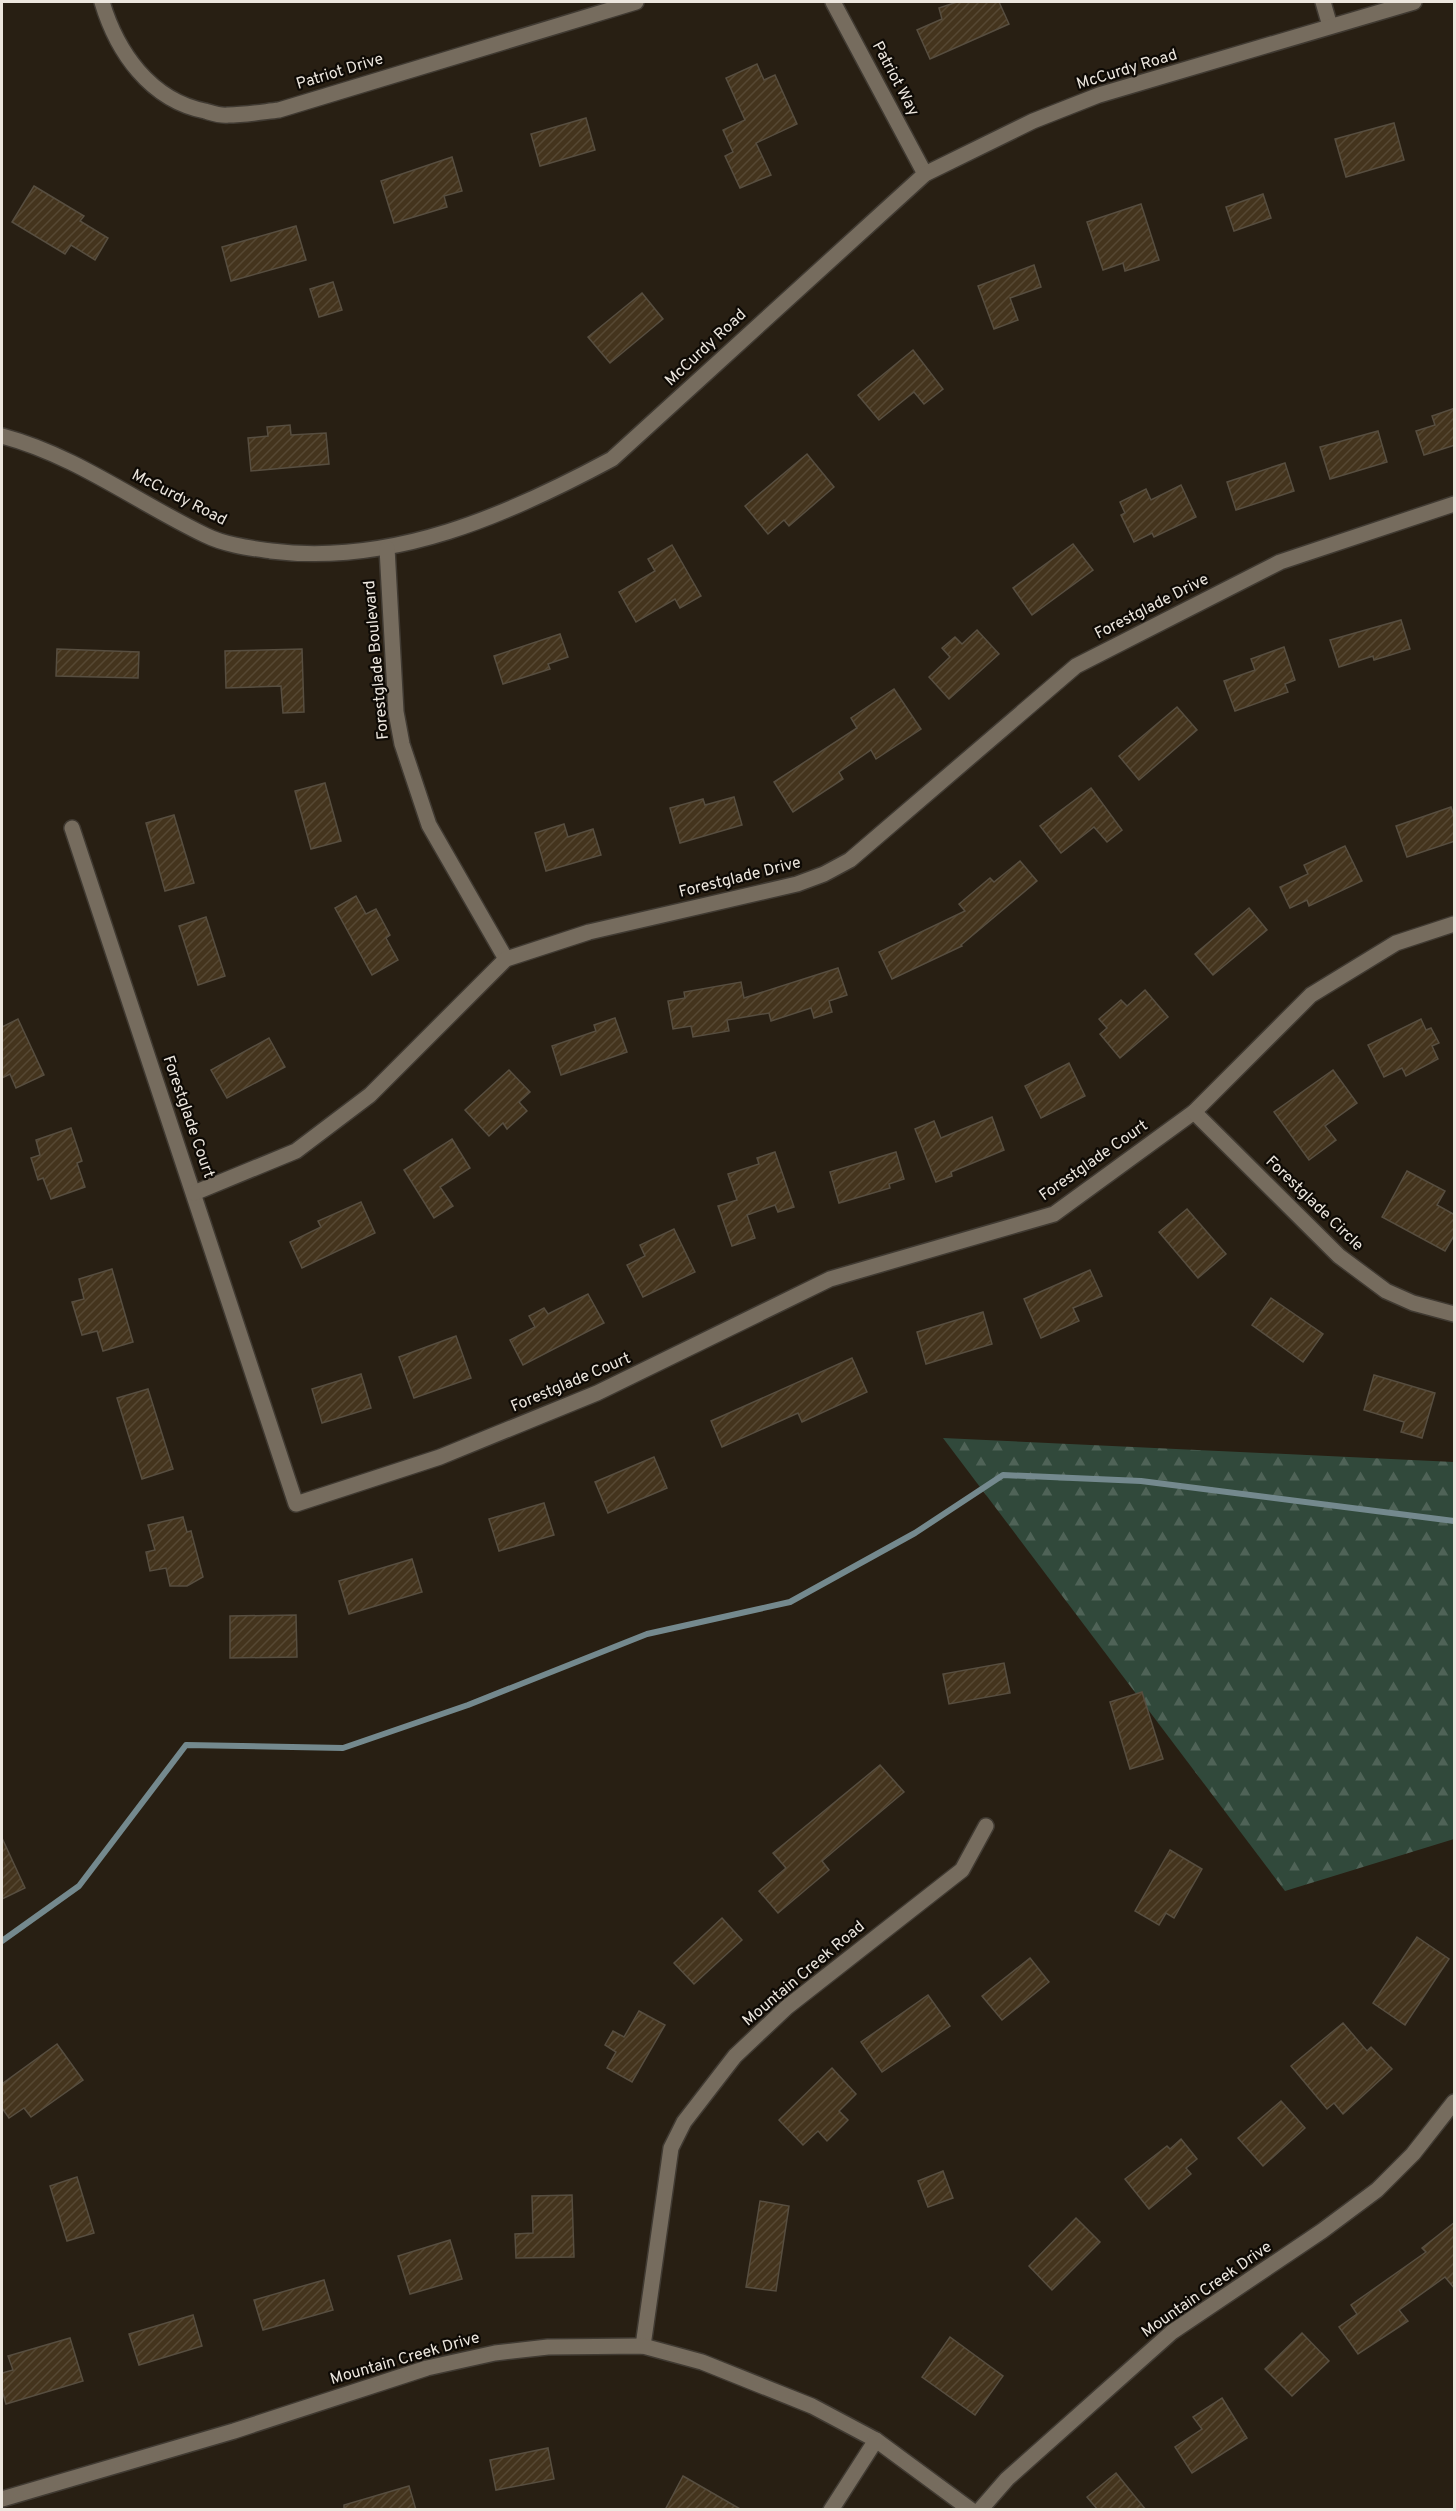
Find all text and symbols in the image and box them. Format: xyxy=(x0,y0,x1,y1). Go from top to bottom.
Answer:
street label: Patriot Way xyxy=(867,38,923,120)
street label: McCurdy Road xyxy=(1074,45,1180,95)
street label: Patriot Drive xyxy=(294,49,386,95)
street label: McCurdy Road xyxy=(661,305,751,391)
street label: McCurdy Road xyxy=(128,465,230,531)
street label: Forestglade Drive xyxy=(1092,570,1212,644)
street label: Forestglade Boulevard xyxy=(360,580,394,740)
street label: Forestglade Drive xyxy=(677,853,803,903)
street label: Forestglade Court xyxy=(158,1053,218,1181)
street label: Forestglade Court xyxy=(1036,1116,1152,1206)
street label: Forestglade Circle xyxy=(1261,1152,1367,1256)
street label: Forestglade Court xyxy=(508,1349,634,1417)
street label: Mountain Creek Road xyxy=(739,1917,869,2031)
street label: Mountain Creek Drive xyxy=(1138,2237,1276,2343)
street label: Mountain Creek Drive xyxy=(328,2328,482,2390)

